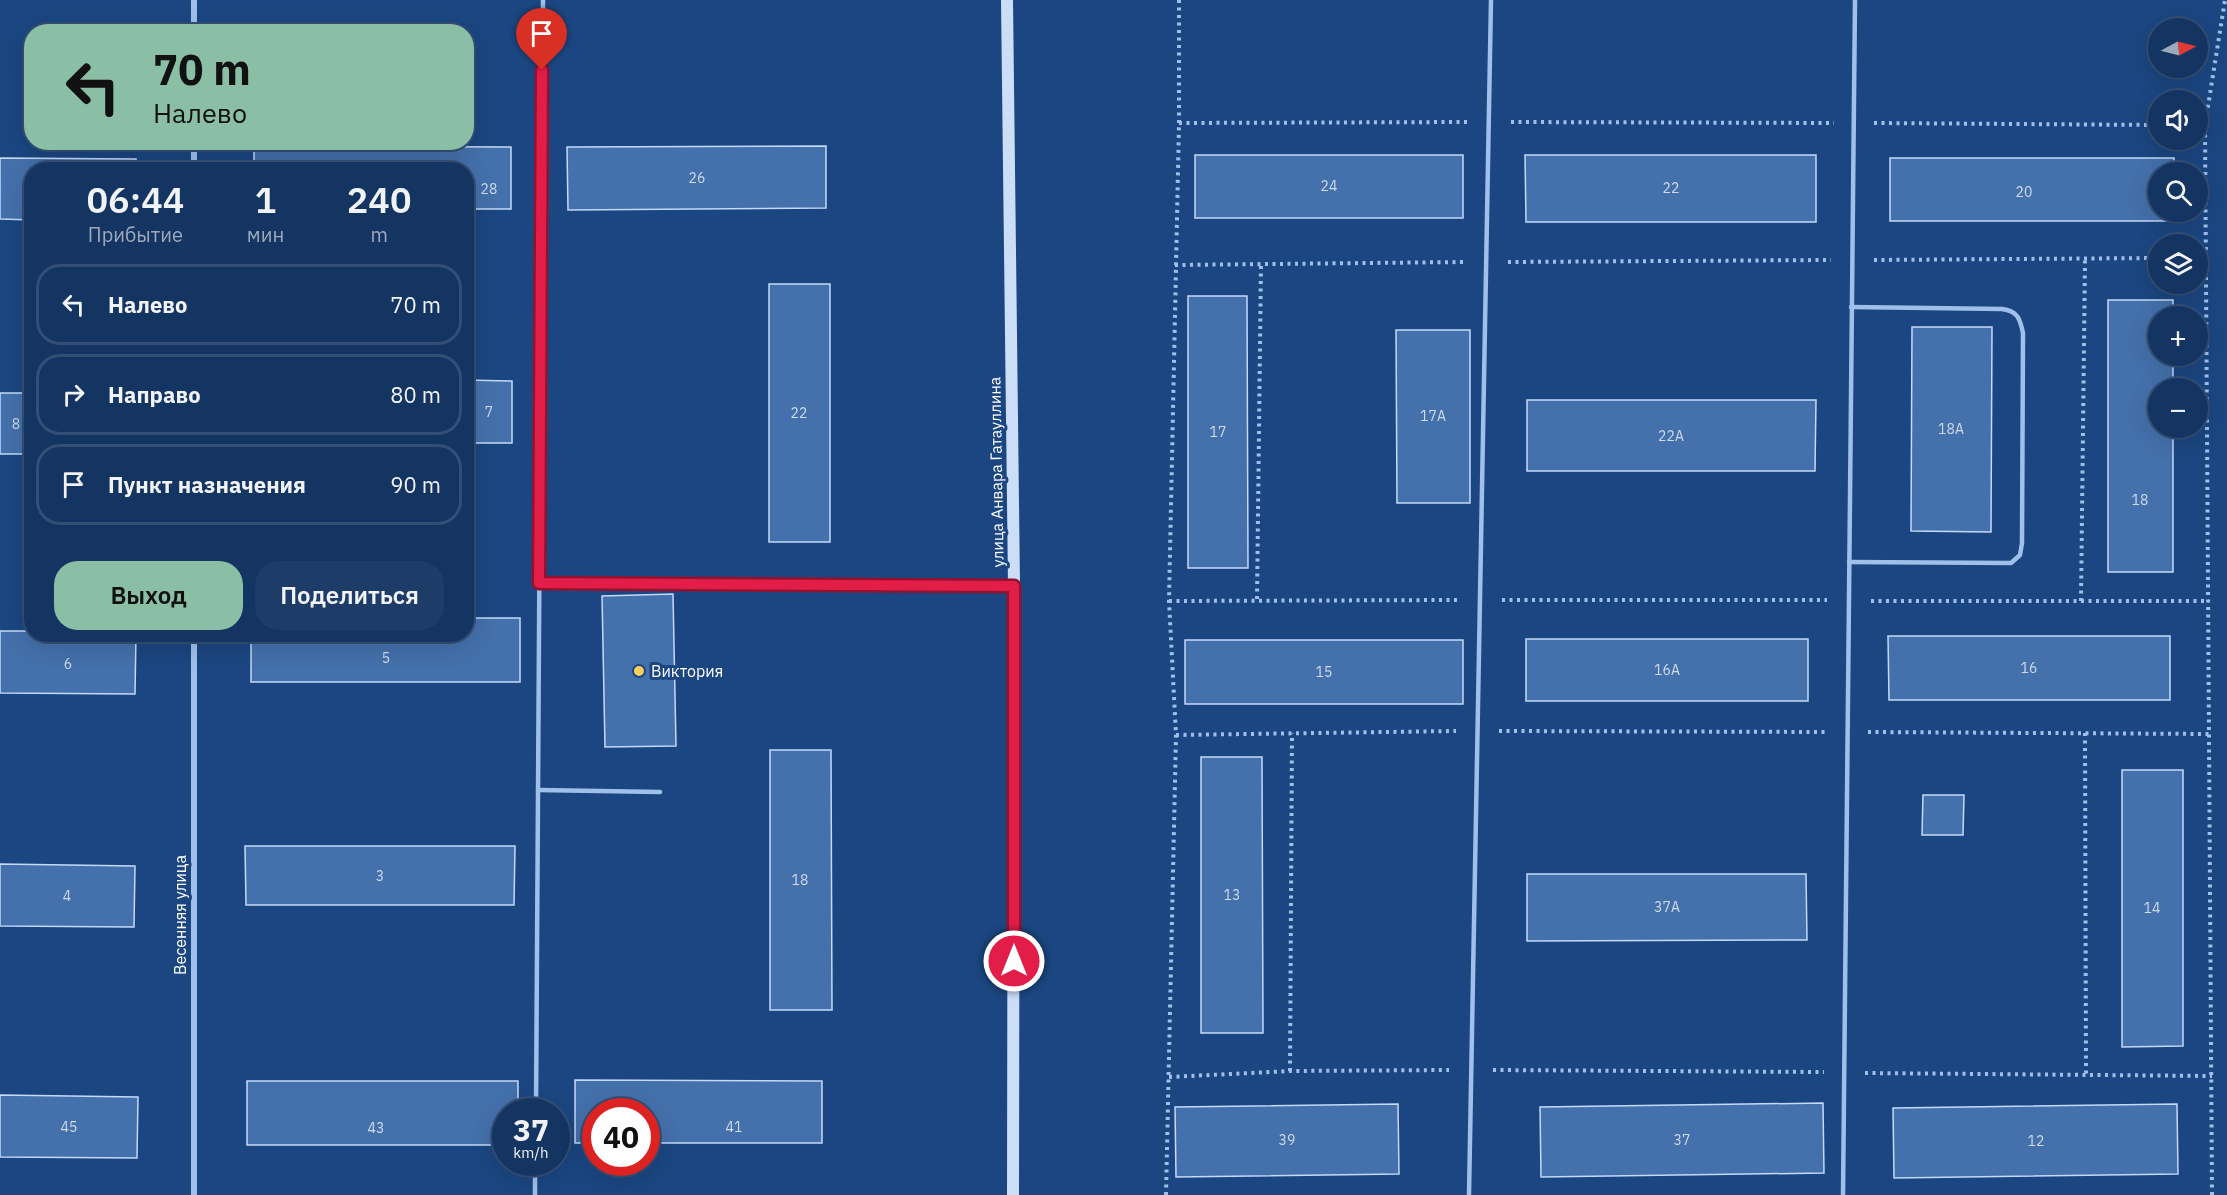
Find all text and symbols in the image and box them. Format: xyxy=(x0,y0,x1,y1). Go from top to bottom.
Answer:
pin xyxy=(516,8,567,70)
icon: arrive xyxy=(525,17,558,50)
north arrow xyxy=(2148,18,2208,78)
map controls xyxy=(2148,18,2208,438)
text: 70 m xyxy=(153,42,251,97)
icon: left xyxy=(54,48,132,126)
button: sound xyxy=(2148,90,2208,150)
text: Налево xyxy=(153,95,247,130)
button: search xyxy=(2148,162,2208,222)
house number: 26 xyxy=(689,169,705,187)
text: 06:44 xyxy=(86,176,184,223)
text: 1 xyxy=(255,176,276,223)
text: 240 xyxy=(347,176,412,223)
house number: 24 xyxy=(1321,177,1337,195)
house number: 22 xyxy=(1663,179,1679,197)
house number: 28 xyxy=(481,180,497,198)
house number: 20 xyxy=(2016,183,2032,201)
text: Прибытие xyxy=(88,221,183,248)
text: мин xyxy=(247,221,284,248)
text: m xyxy=(370,221,388,248)
button: layers xyxy=(2148,234,2208,294)
icon: left xyxy=(57,288,90,321)
text: Налево xyxy=(108,290,187,319)
text: 70 m xyxy=(390,290,441,319)
button: + xyxy=(2148,306,2208,366)
street label: улица Анвара Гатауллина xyxy=(984,376,1008,567)
icon: right xyxy=(57,378,90,411)
button: − xyxy=(2148,378,2208,438)
text: Направо xyxy=(108,380,201,409)
text: 80 m xyxy=(390,380,441,409)
house number: 7 xyxy=(485,403,493,421)
house number: 22 xyxy=(791,404,807,422)
house number: 17А xyxy=(1420,407,1446,425)
house number: 8 xyxy=(12,415,20,433)
house number: 18А xyxy=(1938,420,1964,438)
house number: 17 xyxy=(1210,423,1226,441)
house number: 22А xyxy=(1658,427,1684,445)
icon: arrive xyxy=(57,468,90,501)
text: Пункт назначения xyxy=(108,470,306,499)
text: 90 m xyxy=(390,470,441,499)
house number: 18 xyxy=(2132,491,2148,509)
button: Выход xyxy=(54,561,243,630)
button: Поделиться xyxy=(255,561,444,630)
house number: 5 xyxy=(382,649,390,667)
house number: 6 xyxy=(64,655,72,673)
house number: 16 xyxy=(2021,659,2037,677)
place label: Виктория xyxy=(651,661,723,681)
house number: 16А xyxy=(1654,661,1680,679)
house number: 15 xyxy=(1316,663,1332,681)
marker: Виктория xyxy=(632,664,646,678)
street label: Весенняя улица xyxy=(170,855,190,975)
house number: 3 xyxy=(376,867,384,885)
house number: 18 xyxy=(792,871,808,889)
house number: 13 xyxy=(1224,886,1240,904)
house number: 4 xyxy=(63,887,71,905)
house number: 37А xyxy=(1654,898,1680,916)
house number: 14 xyxy=(2144,899,2160,917)
position arrow xyxy=(982,929,1046,993)
speed limit sign: 40 xyxy=(582,1098,660,1176)
text: 37 xyxy=(513,1110,549,1149)
house number: 45 xyxy=(61,1118,77,1136)
house number: 41 xyxy=(726,1118,742,1136)
house number: 43 xyxy=(368,1119,384,1137)
house number: 39 xyxy=(1279,1131,1295,1149)
house number: 37 xyxy=(1674,1131,1690,1149)
house number: 12 xyxy=(2028,1132,2044,1150)
text: km/h xyxy=(513,1143,549,1162)

